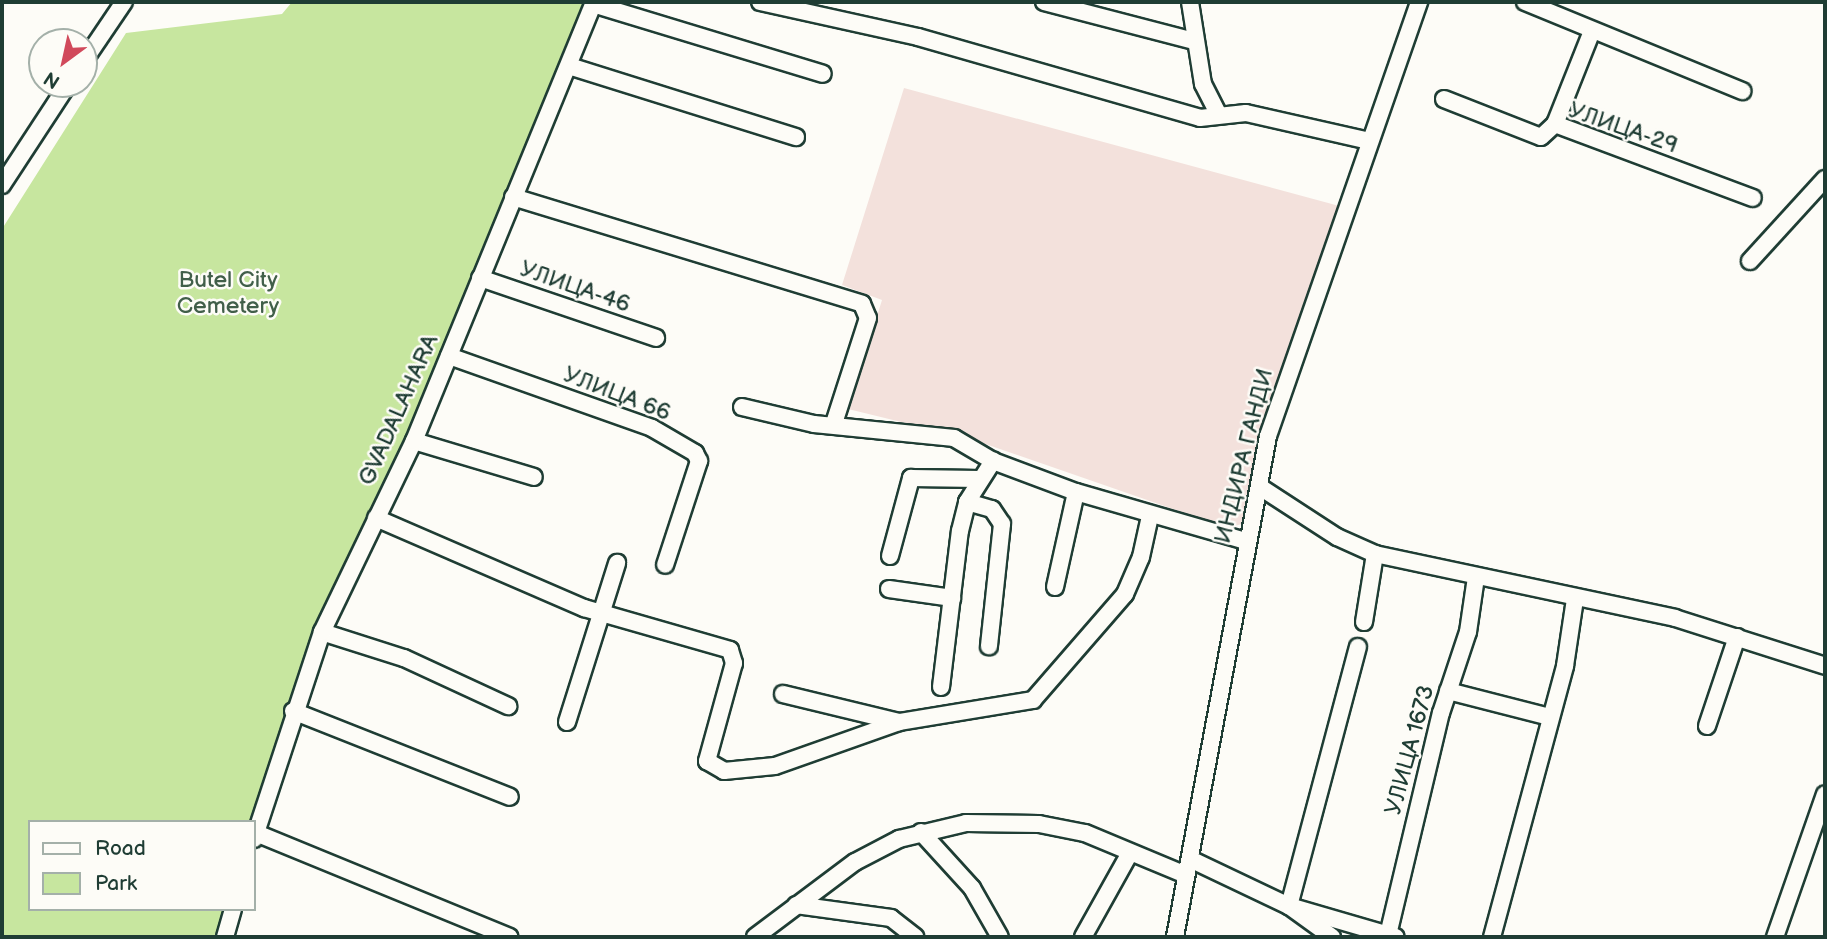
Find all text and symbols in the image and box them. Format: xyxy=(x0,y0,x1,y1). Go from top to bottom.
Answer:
north arrow xyxy=(28,28,98,98)
text: N xyxy=(40,66,65,93)
street label: УЛИЦА-29 xyxy=(1565,96,1681,160)
street label: УЛИЦА-46 xyxy=(516,255,634,319)
park label: Butel City Cemetery xyxy=(177,266,279,320)
street label: GVADALAHARA xyxy=(353,330,445,490)
street label: УЛИЦА 66 xyxy=(560,361,674,427)
street label: ИНДИРА ГАНДИ xyxy=(1209,366,1279,546)
street label: УЛИЦА 1673 xyxy=(1379,682,1441,818)
legend xyxy=(28,820,256,911)
text: Road xyxy=(95,836,146,861)
text: Park xyxy=(95,871,137,896)

